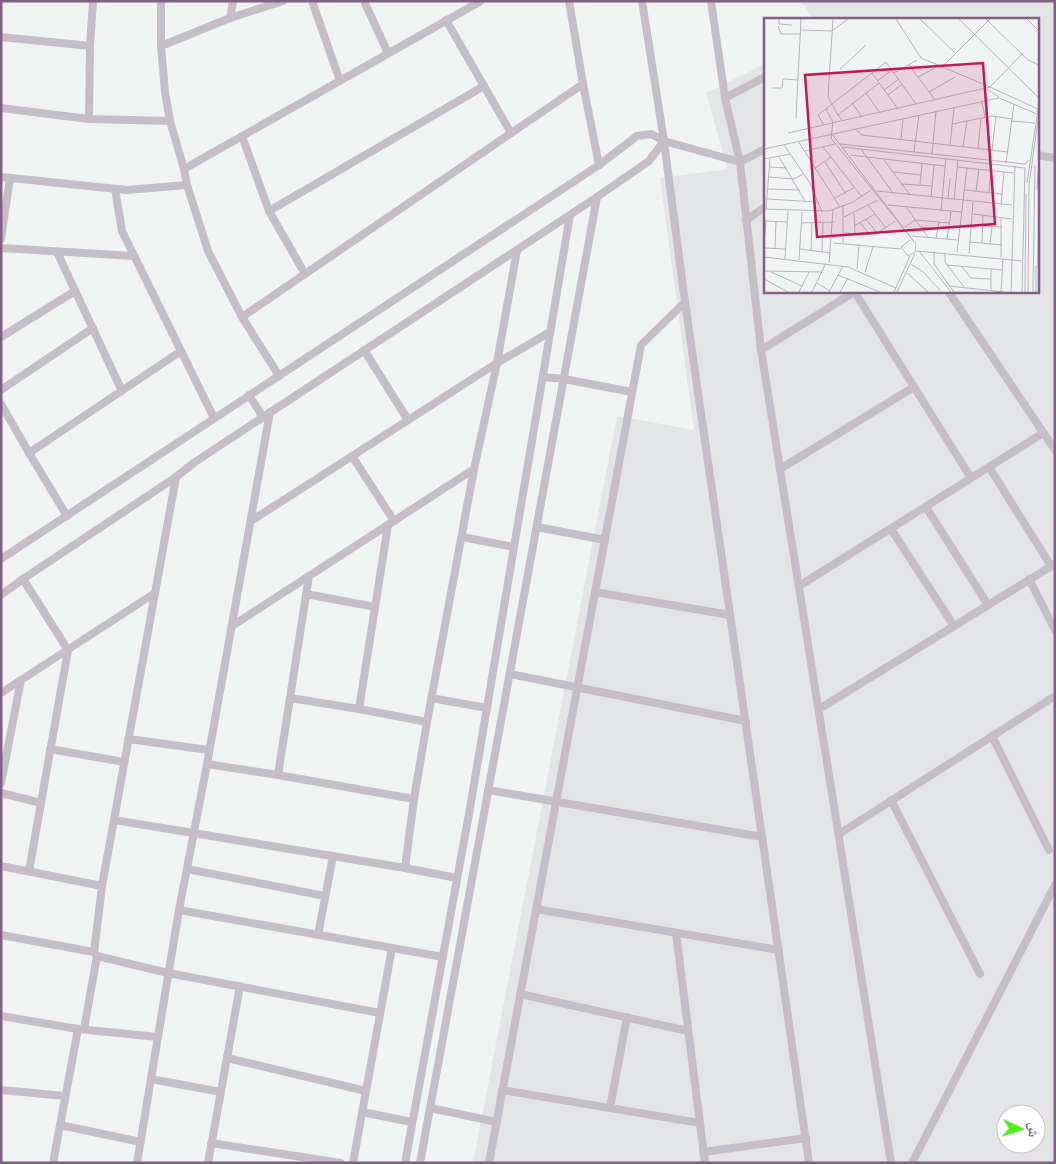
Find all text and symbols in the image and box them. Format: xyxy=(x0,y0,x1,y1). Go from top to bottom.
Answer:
inset map xyxy=(764,18,1038,292)
north arrow xyxy=(996,1104,1046,1154)
text: ش xyxy=(1024,1122,1044,1138)

